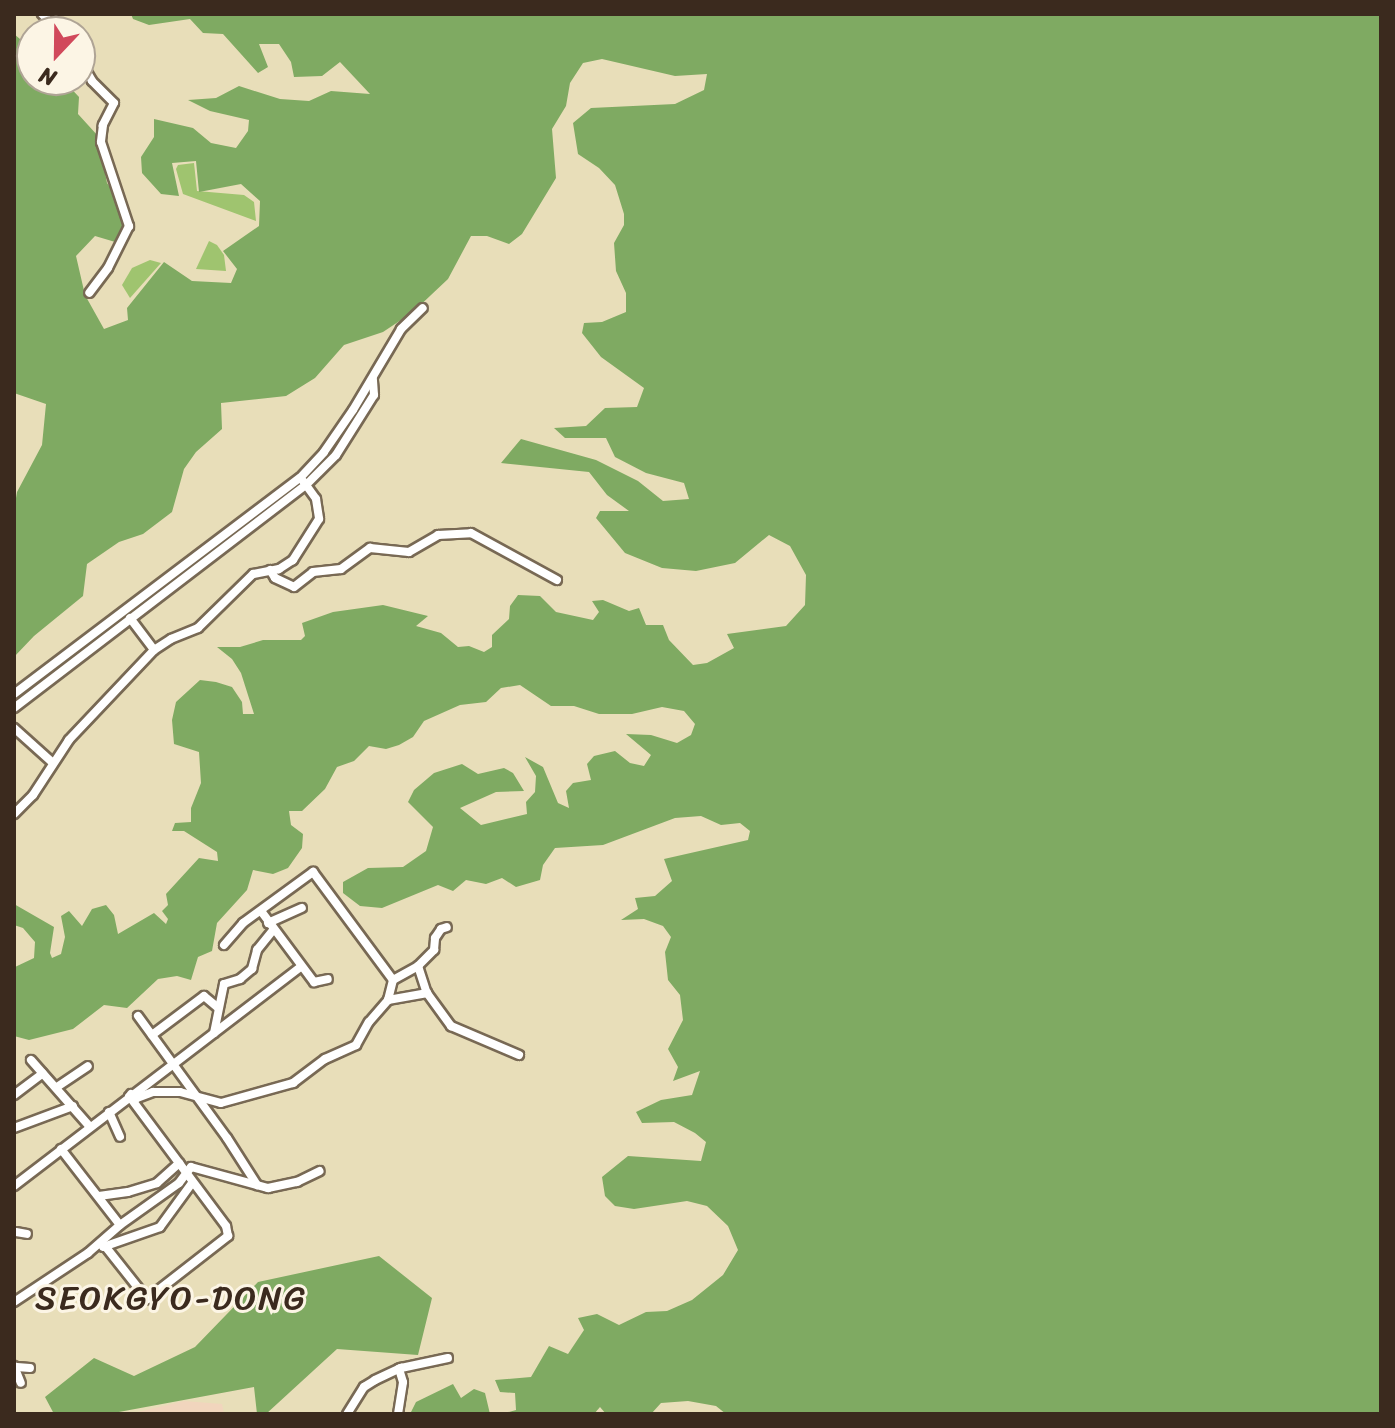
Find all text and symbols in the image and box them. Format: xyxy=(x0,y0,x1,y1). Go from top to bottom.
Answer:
north arrow xyxy=(16,16,96,96)
text: N xyxy=(33,56,62,98)
district label: SEOKGYO-DONG xyxy=(35,1279,307,1319)

